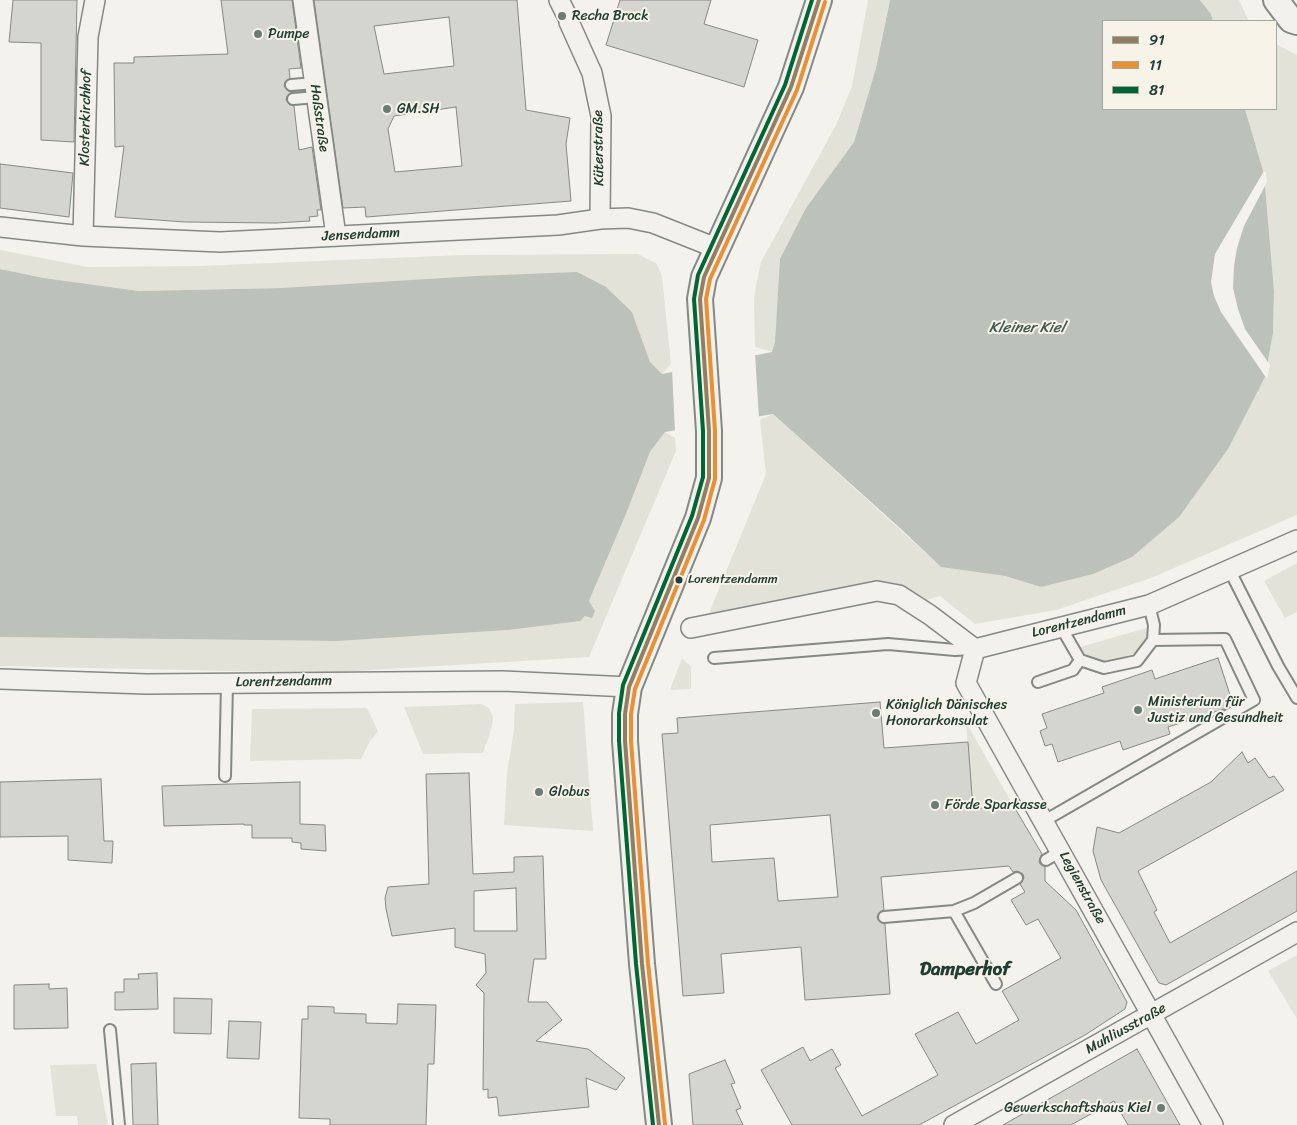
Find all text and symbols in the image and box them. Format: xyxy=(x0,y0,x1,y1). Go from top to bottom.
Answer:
place label: Recha Brock xyxy=(572,8,649,24)
marker: Recha Brock xyxy=(556,10,568,22)
legend xyxy=(1102,20,1277,110)
place label: Pumpe xyxy=(268,26,309,42)
text: 91 xyxy=(1149,27,1165,53)
marker: Pumpe xyxy=(252,28,264,40)
text: 11 xyxy=(1149,52,1162,78)
street label: Klosterkirchhof xyxy=(77,70,95,166)
text: 81 xyxy=(1149,77,1164,103)
street label: Haßstraße xyxy=(306,83,332,153)
place label: GM.SH xyxy=(397,101,439,117)
marker: GM.SH xyxy=(381,103,393,115)
street label: Küterstraße xyxy=(590,110,608,186)
street label: Jensendamm xyxy=(321,225,401,245)
water label: Kleiner Kiel xyxy=(989,319,1065,337)
place label: Lorentzendamm xyxy=(688,572,778,588)
marker: Lorentzendamm xyxy=(674,575,684,585)
street label: Lorentzendamm xyxy=(1030,602,1128,642)
street label: Lorentzendamm xyxy=(236,673,332,691)
place label: Ministerium für Justiz und Gesundheit xyxy=(1148,694,1284,726)
place label: Königlich Dänisches Honorarkonsulat xyxy=(886,697,1007,730)
marker: Ministerium für Justiz und Gesundheit xyxy=(1132,704,1144,716)
marker: Königlich Dänisches Honorarkonsulat xyxy=(870,707,882,719)
place label: Globus xyxy=(549,784,590,800)
marker: Globus xyxy=(533,786,545,798)
place label: Förde Sparkasse xyxy=(945,797,1047,813)
marker: Förde Sparkasse xyxy=(929,799,941,811)
street label: Legienstraße xyxy=(1055,849,1109,927)
district label: Damperhof xyxy=(920,959,1010,981)
street label: Muhliusstraße xyxy=(1083,1000,1169,1058)
place label: Gewerkschaftshaus Kiel xyxy=(1004,1100,1151,1116)
marker: Gewerkschaftshaus Kiel xyxy=(1155,1102,1167,1114)

